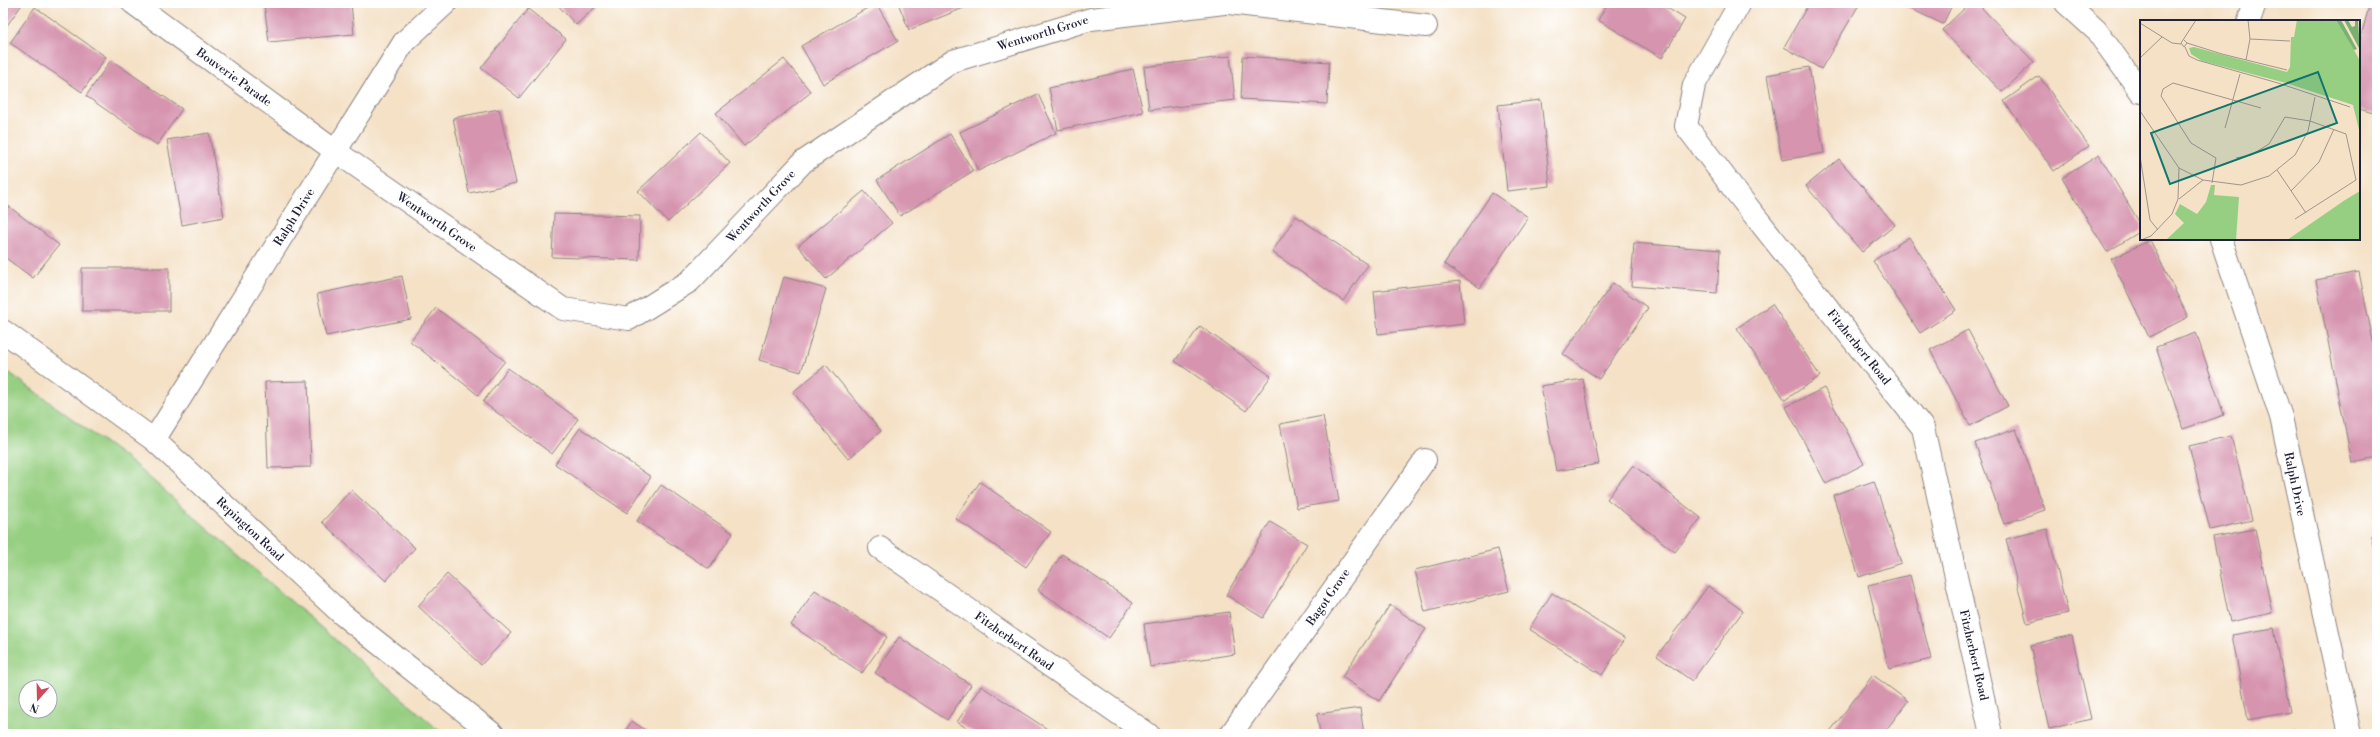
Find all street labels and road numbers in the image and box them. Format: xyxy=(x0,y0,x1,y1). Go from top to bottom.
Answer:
street label: Wentworth Grove xyxy=(995,13,1090,55)
street label: Bouverie Parade xyxy=(192,44,274,110)
street label: Wentworth Grove xyxy=(723,167,799,247)
street label: Ralph Drive xyxy=(271,186,318,249)
street label: Wentworth Grove xyxy=(393,189,480,256)
street label: Fitzherbert Road xyxy=(1824,307,1894,388)
street label: Ralph Drive xyxy=(2280,451,2309,518)
street label: Repington Road xyxy=(213,494,287,565)
street label: Bagot Grove xyxy=(1303,566,1354,630)
street label: Fitzherbert Road xyxy=(1956,608,1991,702)
street label: Fitzherbert Road xyxy=(971,609,1056,674)

